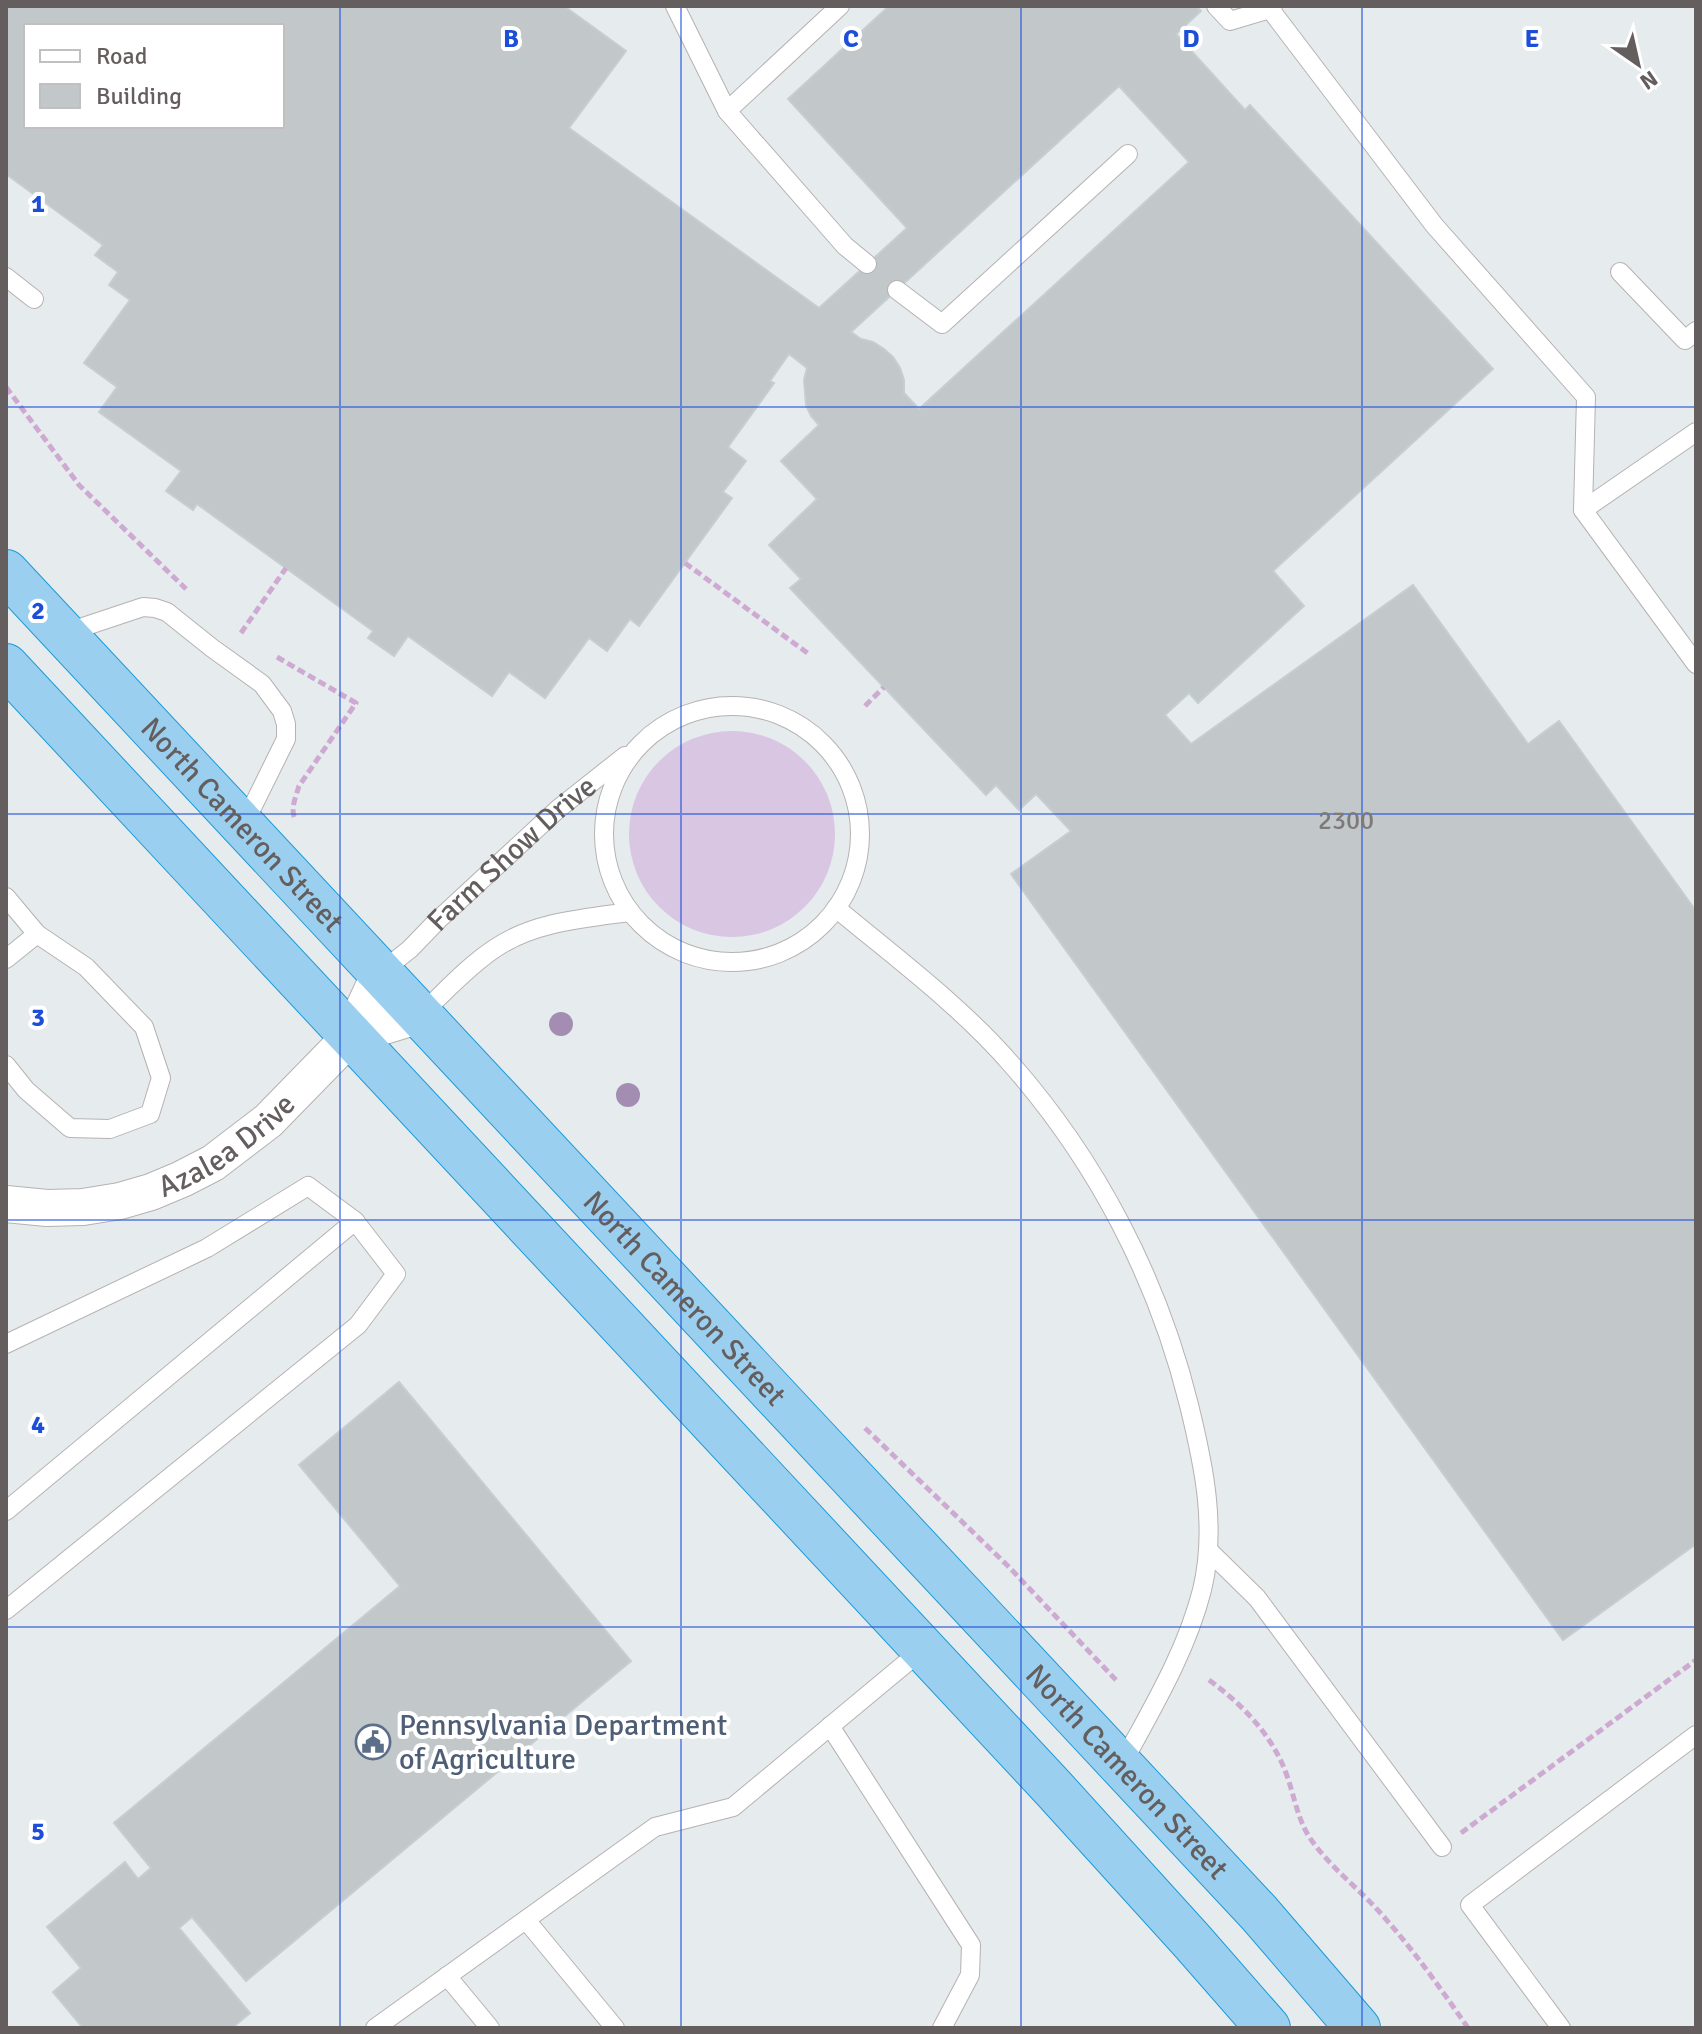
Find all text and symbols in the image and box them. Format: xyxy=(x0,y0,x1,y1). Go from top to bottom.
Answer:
text: B xyxy=(503,23,519,55)
text: C xyxy=(843,23,859,55)
text: D xyxy=(1182,23,1200,55)
text: E xyxy=(1525,23,1539,55)
legend xyxy=(24,24,284,128)
north arrow xyxy=(1598,24,1678,104)
text: Road xyxy=(96,41,147,71)
text: N xyxy=(1635,65,1663,96)
text: Building xyxy=(96,81,182,111)
text: 1 xyxy=(31,188,45,220)
text: 2 xyxy=(31,595,45,627)
street label: North Cameron Street xyxy=(133,710,351,940)
street label: Farm Show Drive xyxy=(419,768,604,939)
house number: 2300 xyxy=(1318,805,1374,837)
text: 3 xyxy=(31,1002,45,1034)
street label: Azalea Drive xyxy=(153,1086,303,1206)
street label: North Cameron Street xyxy=(575,1184,794,1414)
text: 4 xyxy=(31,1409,45,1441)
street label: North Cameron Street xyxy=(1017,1657,1236,1887)
place label: Pennsylvania Department of Agriculture xyxy=(399,1707,727,1778)
public building icon: Pennsylvania Department of Agriculture xyxy=(354,1723,392,1761)
text: 5 xyxy=(31,1816,45,1848)

